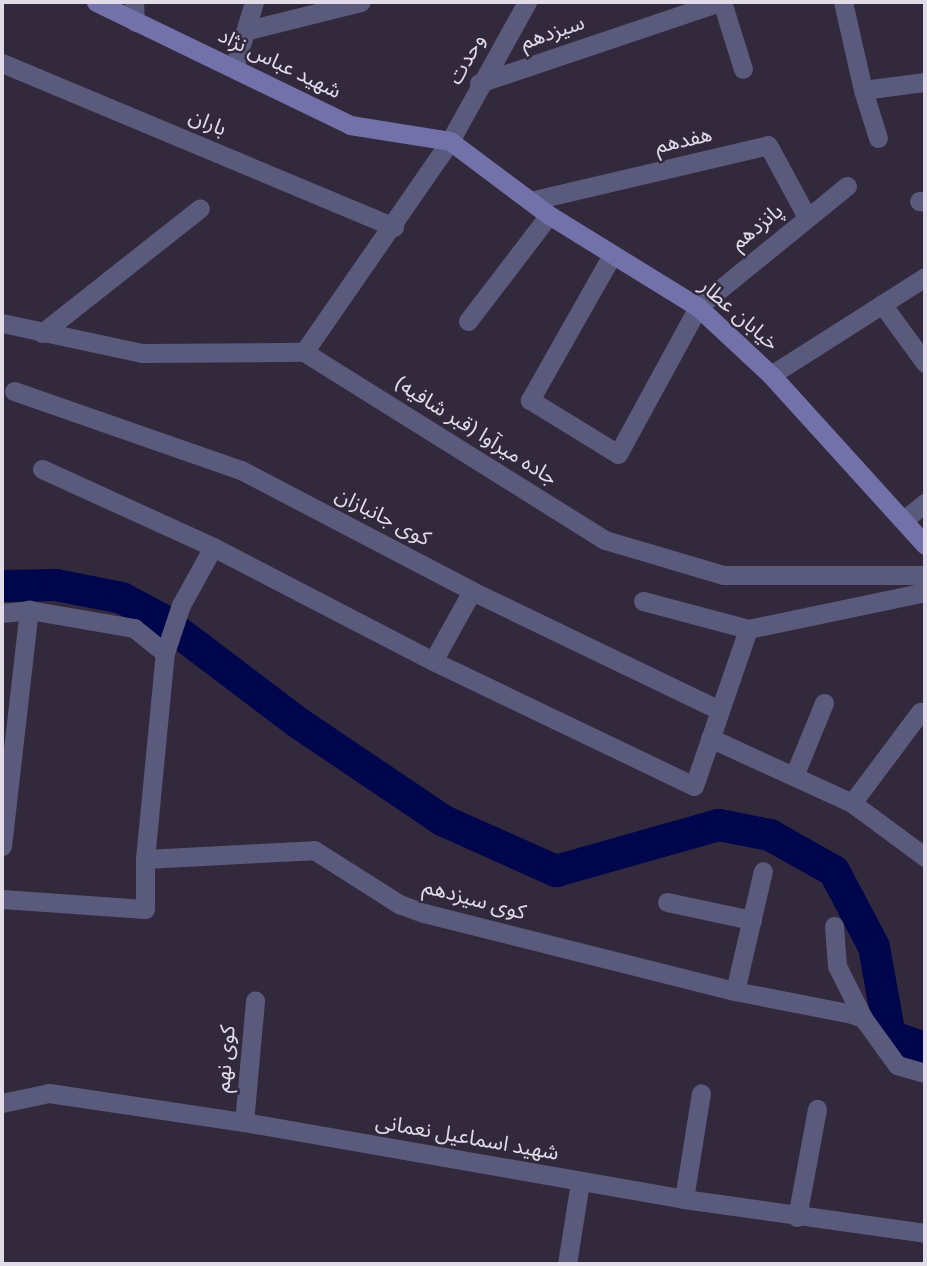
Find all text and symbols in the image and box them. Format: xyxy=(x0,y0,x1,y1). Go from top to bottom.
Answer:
street label: سیزدهم xyxy=(518,11,588,57)
street label: شهید عباس نژاد xyxy=(213,24,345,106)
street label: وحدت xyxy=(444,30,492,90)
street label: باران xyxy=(184,105,230,143)
street label: هفدهم xyxy=(653,123,715,161)
street label: پانزدهم xyxy=(727,199,789,257)
street label: خیابان عطار xyxy=(693,275,783,357)
street label: جاده میرآوا (قبر شافیه) xyxy=(389,372,561,492)
street label: کوی جانبازان xyxy=(330,483,434,553)
street label: کوی سیزدهم xyxy=(420,875,528,927)
street label: کوی نهم xyxy=(212,1024,242,1094)
street label: شهید اسماعیل نعمانی xyxy=(374,1110,560,1168)

